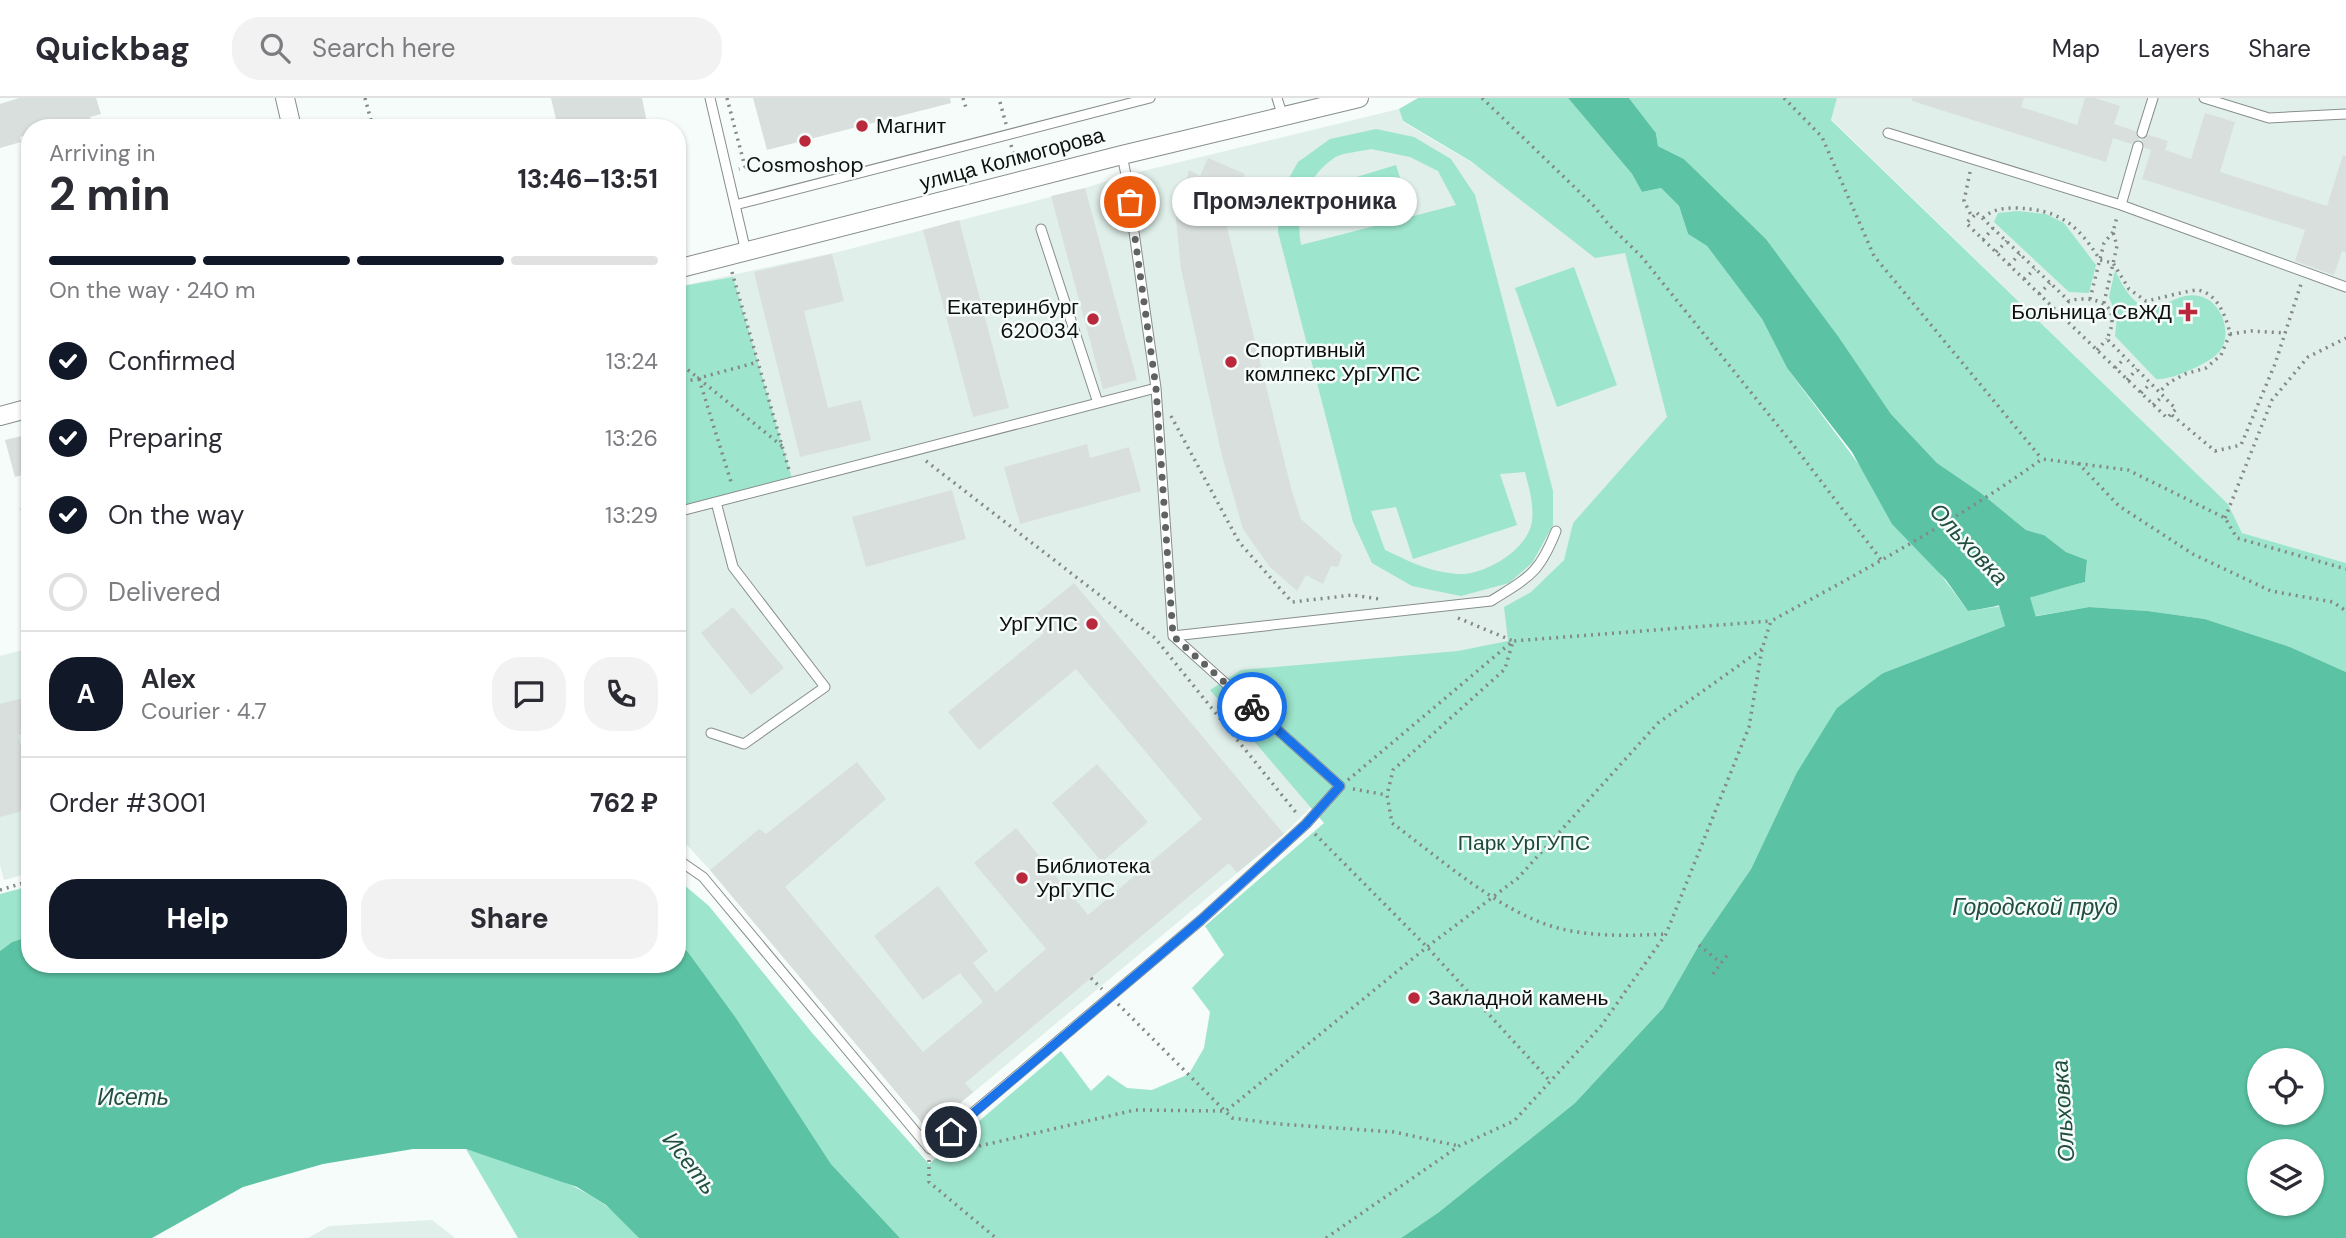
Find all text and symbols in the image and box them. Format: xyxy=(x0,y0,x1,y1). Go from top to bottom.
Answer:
search box xyxy=(232,17,722,80)
text: Quickbag xyxy=(35,27,190,70)
icon: search xyxy=(256,29,294,67)
text: Search here xyxy=(312,31,455,65)
text: Map xyxy=(2052,33,2100,64)
text: Layers xyxy=(2138,33,2210,64)
text: Share xyxy=(2248,33,2311,64)
place label: Магнит xyxy=(876,112,946,140)
marker: Магнит xyxy=(854,118,870,134)
street label: улица Колмогорова xyxy=(917,121,1108,197)
marker: Cosmoshop xyxy=(797,133,813,149)
text: Arriving in xyxy=(49,138,155,168)
place label: Cosmoshop xyxy=(746,151,864,179)
text: 13:46–13:51 xyxy=(517,162,658,196)
text: 2 min xyxy=(49,164,171,224)
pin xyxy=(1100,172,1160,232)
callout: Промэлектроника xyxy=(1172,178,1417,226)
icon: bag xyxy=(1111,183,1149,221)
text: Промэлектроника xyxy=(1193,186,1396,216)
text: On the way · 240 m xyxy=(49,275,256,305)
place label: Екатеринбург 620034 xyxy=(947,293,1079,345)
place label: Больница СвЖД xyxy=(2011,298,2172,326)
marker: Больница СвЖД xyxy=(2178,302,2198,322)
marker: Екатеринбург 620034 xyxy=(1085,311,1101,327)
place label: Спортивный комлпекс УрГУПС xyxy=(1245,336,1420,388)
icon: check xyxy=(49,342,87,380)
text: Confirmed xyxy=(108,344,235,378)
text: 13:24 xyxy=(606,346,658,376)
marker: Спортивный комлпекс УрГУПС xyxy=(1223,354,1239,370)
icon: check xyxy=(49,419,87,457)
text: Preparing xyxy=(108,421,223,455)
text: 13:26 xyxy=(605,423,658,453)
icon: check xyxy=(49,496,87,534)
water label: Ольховка xyxy=(1923,496,2015,592)
text: On the way xyxy=(108,498,244,532)
text: 13:29 xyxy=(605,500,658,530)
text: Delivered xyxy=(108,575,221,609)
place label: УрГУПС xyxy=(999,610,1078,638)
marker: УрГУПС xyxy=(1084,616,1100,632)
button: chat xyxy=(492,657,566,731)
button: phone xyxy=(584,657,658,731)
text: Alex xyxy=(141,662,196,696)
courier xyxy=(1217,672,1287,742)
text: A xyxy=(77,677,95,711)
icon: bike xyxy=(1233,688,1271,726)
text: Courier · 4.7 xyxy=(141,696,267,726)
text: Order #3001 xyxy=(49,786,206,820)
text: 762 ₽ xyxy=(590,786,658,820)
park label: Парк УрГУПС xyxy=(1458,829,1590,857)
place label: Библиотека УрГУПС xyxy=(1036,852,1151,904)
marker: Библиотека УрГУПС xyxy=(1014,870,1030,886)
button: Help xyxy=(49,879,347,959)
button: Share xyxy=(361,879,658,959)
water label: Городской пруд xyxy=(1952,892,2118,922)
place label: Закладной камень xyxy=(1428,984,1609,1012)
marker: Закладной камень xyxy=(1406,990,1422,1006)
map controls xyxy=(2247,1048,2324,1216)
button: locate xyxy=(2247,1048,2324,1125)
water label: Ольховка xyxy=(2044,1059,2082,1163)
water label: Исеть xyxy=(97,1082,169,1112)
pin xyxy=(921,1102,981,1162)
icon: home xyxy=(932,1113,970,1151)
water label: Исеть xyxy=(656,1125,724,1201)
button: layers xyxy=(2247,1139,2324,1216)

